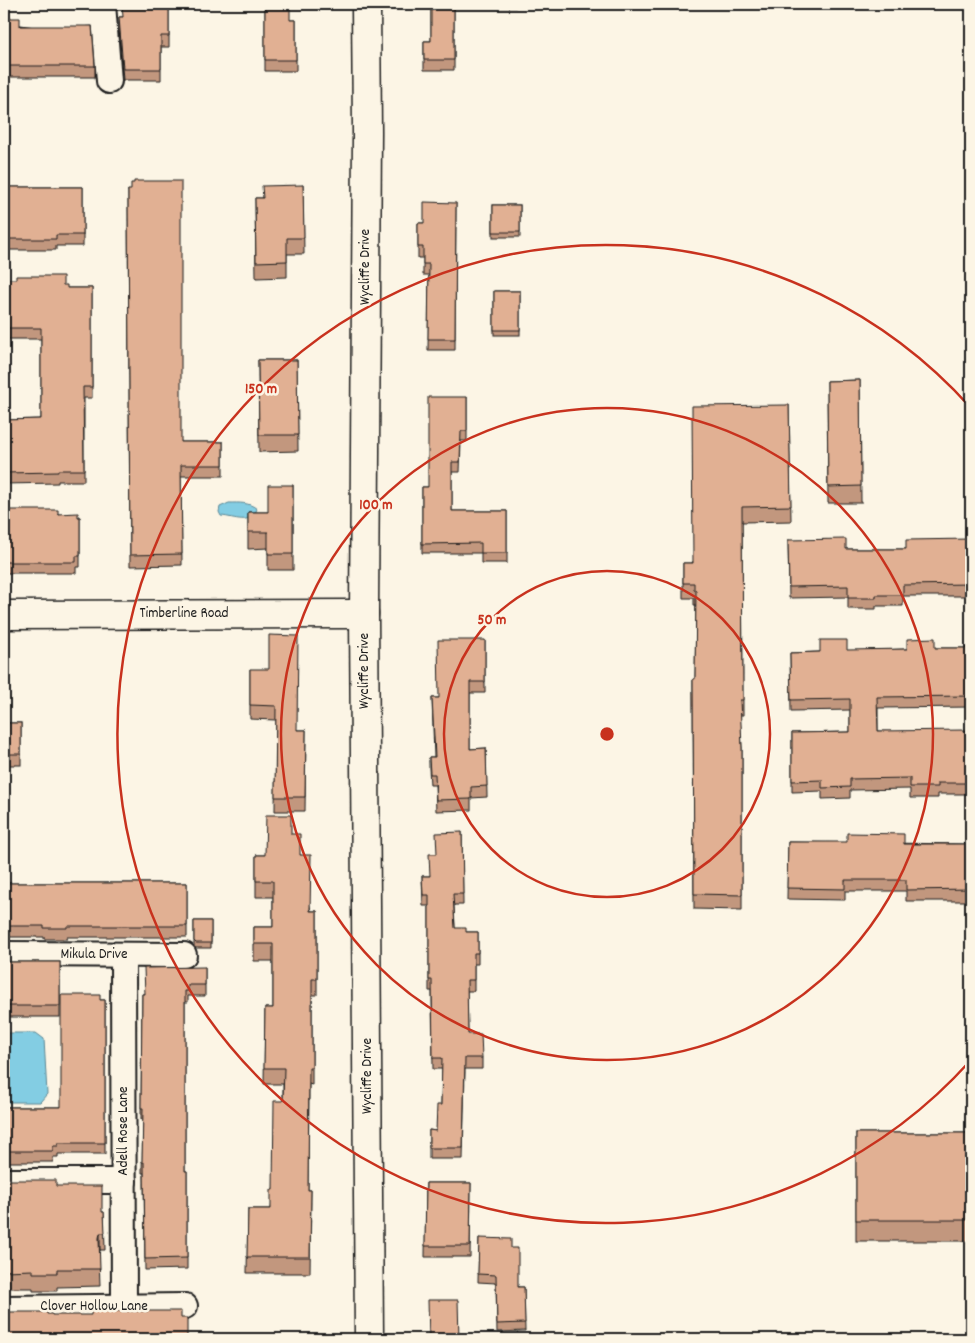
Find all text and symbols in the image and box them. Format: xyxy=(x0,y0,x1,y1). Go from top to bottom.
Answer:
street label: Wycliffe Drive xyxy=(355,229,377,305)
text: 150 m xyxy=(245,379,277,401)
text: 100 m xyxy=(359,495,393,517)
street label: Timberline Road xyxy=(139,603,229,625)
text: 50 m xyxy=(478,610,506,632)
street label: Wycliffe Drive xyxy=(354,633,376,709)
centre of rings xyxy=(598,725,616,743)
street label: Mikula Drive xyxy=(60,944,128,966)
street label: Wycliffe Drive xyxy=(357,1038,379,1114)
street label: Adell Rose Lane xyxy=(113,1086,135,1176)
street label: Clover Hollow Lane xyxy=(40,1296,148,1318)

